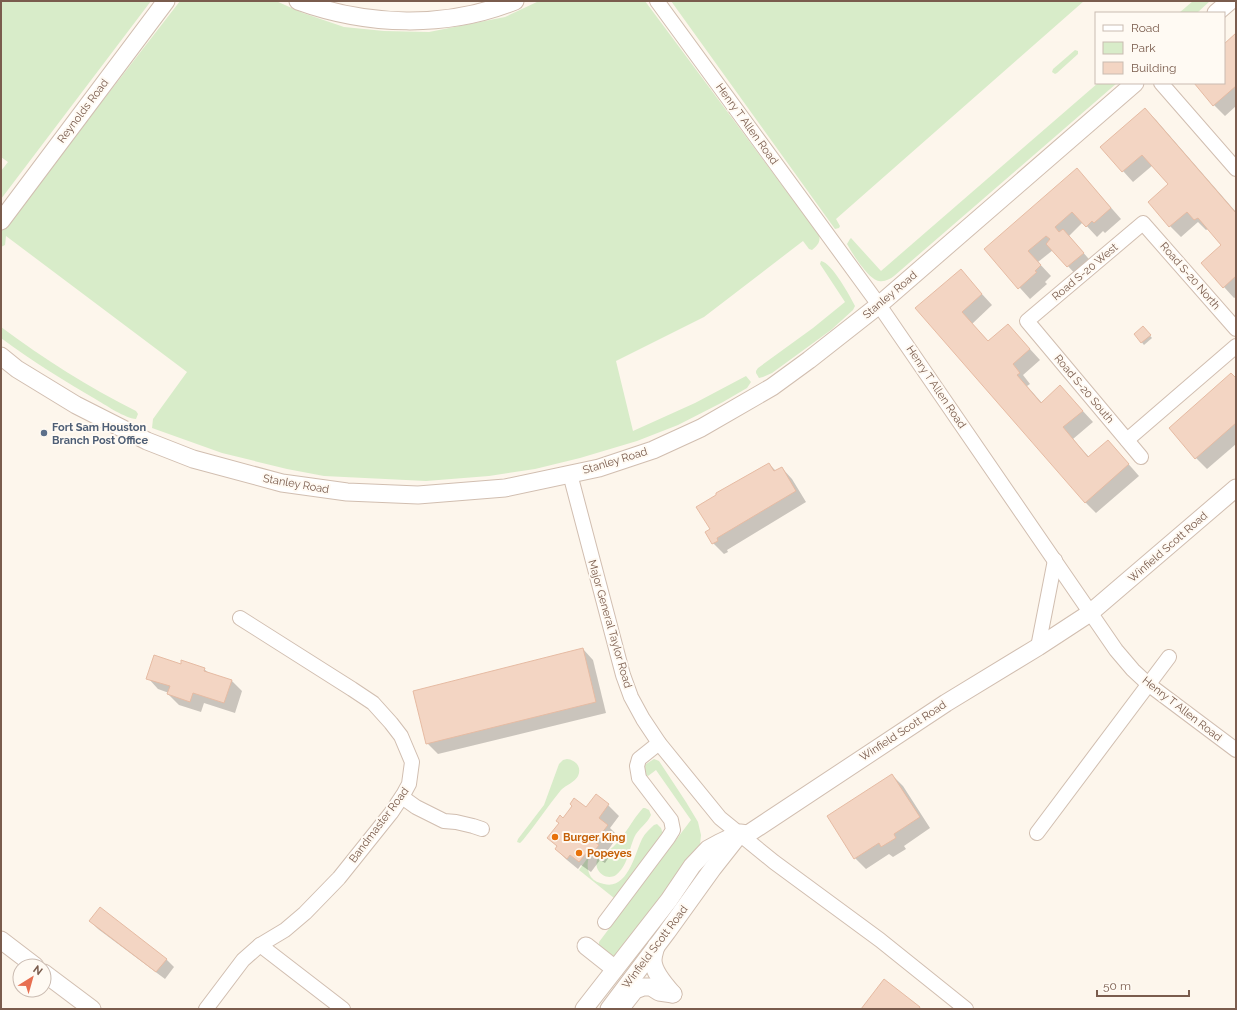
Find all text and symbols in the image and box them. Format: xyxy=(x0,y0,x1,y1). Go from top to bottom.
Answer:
legend xyxy=(1095,12,1225,84)
text: Road xyxy=(1131,21,1160,35)
text: Park xyxy=(1131,41,1156,55)
text: Building xyxy=(1131,61,1177,75)
street label: Reynolds Road xyxy=(55,76,111,145)
street label: Henry T Allen Road xyxy=(713,81,781,167)
street label: Road S-20 North xyxy=(1157,240,1223,312)
street label: Road S-20 West xyxy=(1050,241,1121,303)
street label: Stanley Road xyxy=(860,268,920,321)
street label: Henry T Allen Road xyxy=(903,343,969,431)
street label: Road S-20 South xyxy=(1052,352,1116,426)
place label: Fort Sam Houston Branch Post Office xyxy=(52,421,148,447)
marker: Fort Sam Houston Branch Post Office xyxy=(39,428,49,438)
street label: Stanley Road xyxy=(581,445,649,477)
street label: Stanley Road xyxy=(262,472,330,496)
street label: Winfield Scott Road xyxy=(1126,509,1210,585)
street label: Major General Taylor Road xyxy=(585,558,635,690)
street label: Henry T Allen Road xyxy=(1140,674,1224,744)
street label: Winfield Scott Road xyxy=(857,698,949,764)
street label: Bandmaster Road xyxy=(346,785,412,865)
place label: Burger King xyxy=(563,831,625,844)
marker: Burger King xyxy=(550,832,560,842)
place label: Popeyes xyxy=(587,847,632,860)
marker: Popeyes xyxy=(574,848,584,858)
street label: Winfield Scott Road xyxy=(620,903,691,991)
north arrow xyxy=(12,958,52,998)
text: N xyxy=(30,963,45,978)
scale bar xyxy=(1097,972,1189,998)
text: 50 m xyxy=(1103,979,1131,993)

